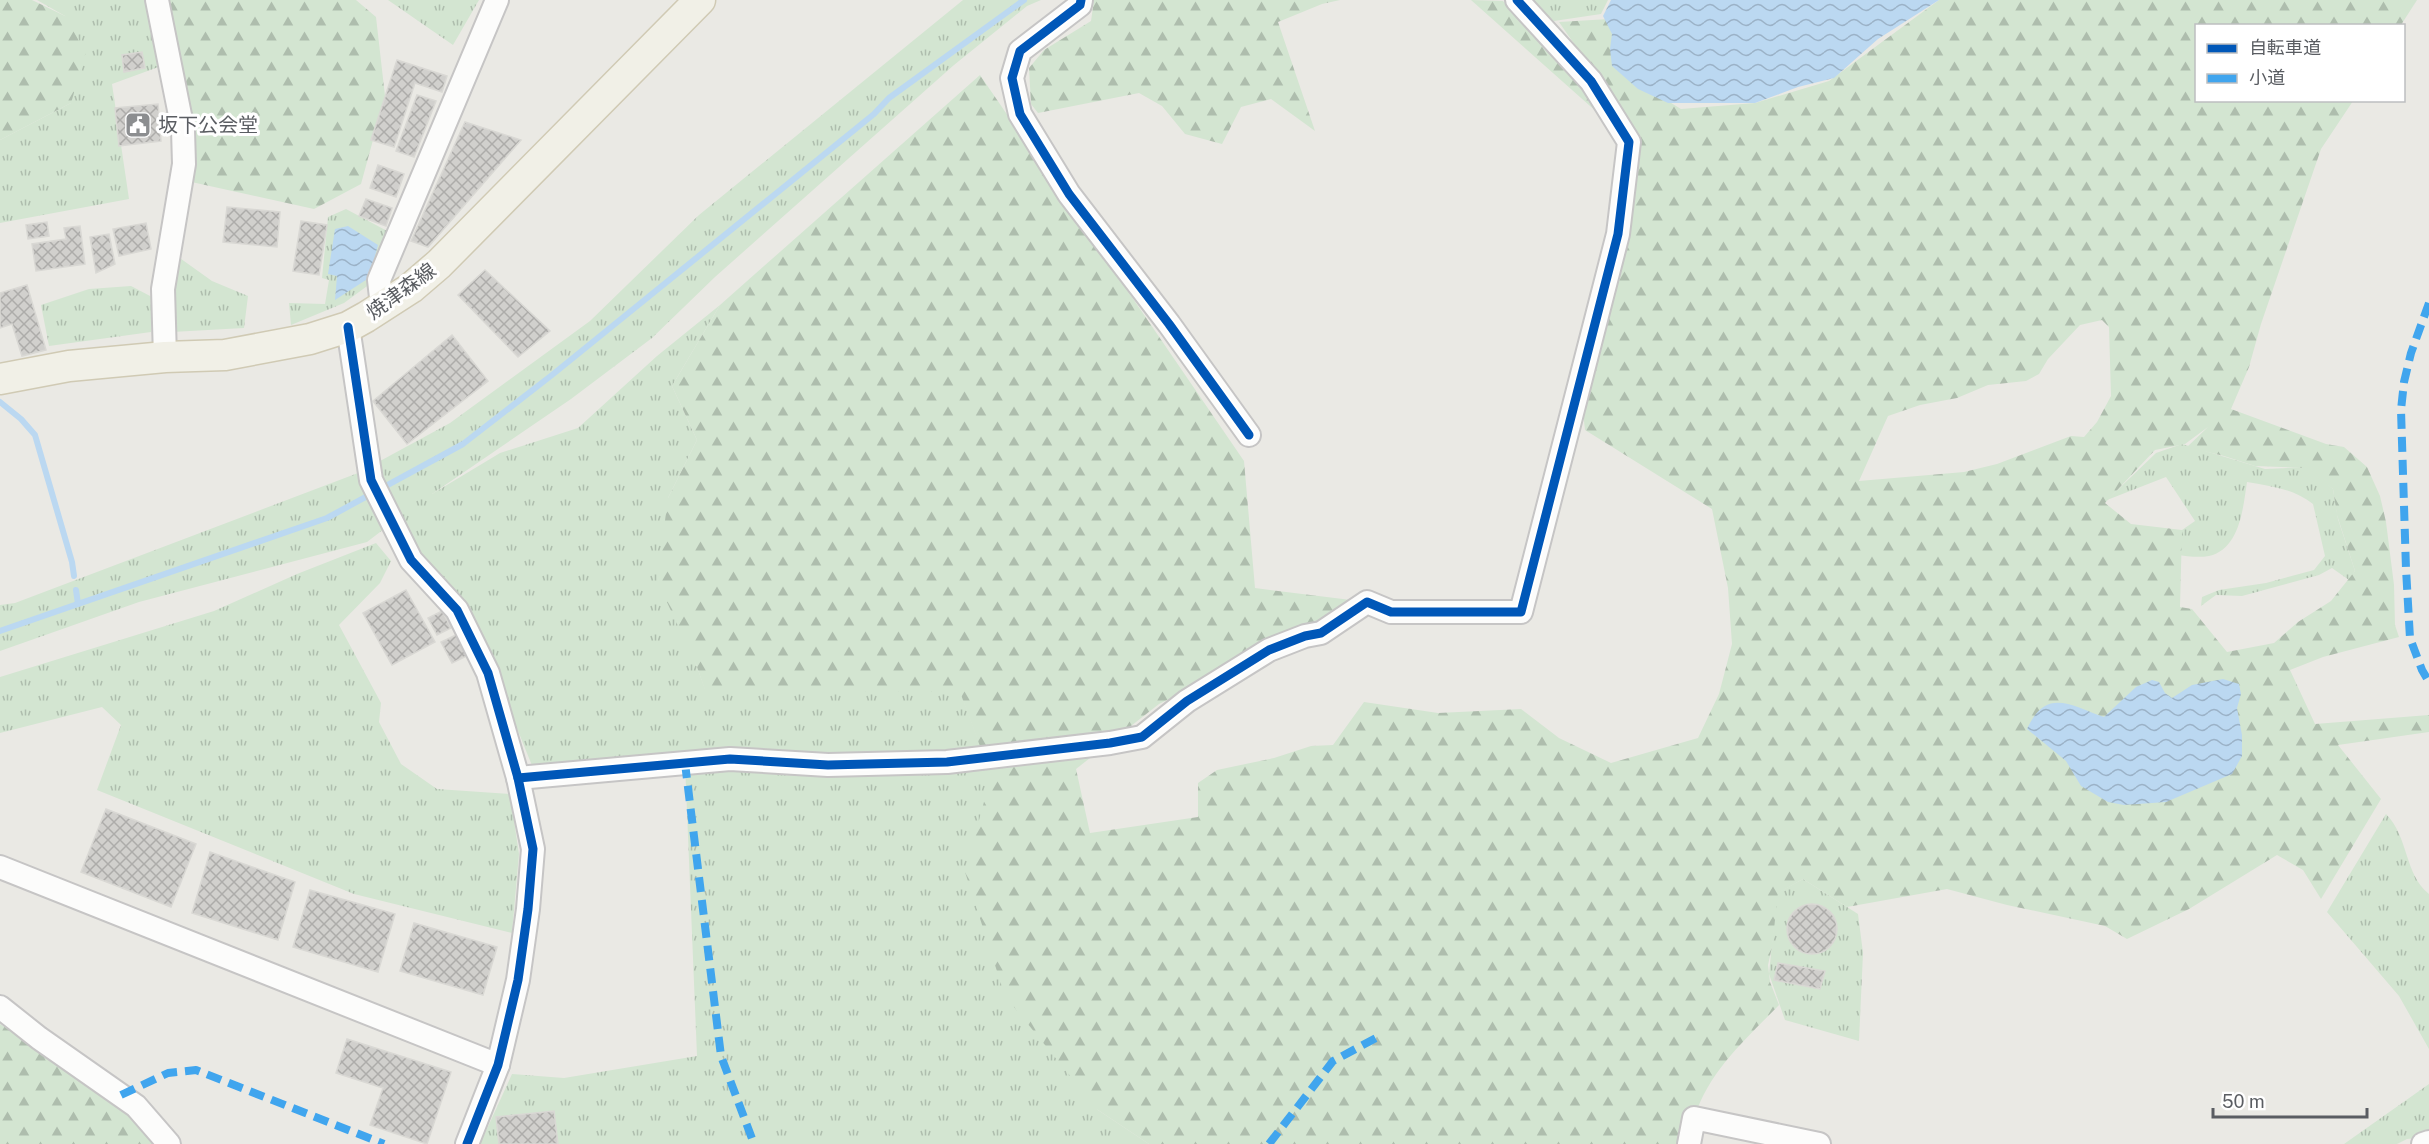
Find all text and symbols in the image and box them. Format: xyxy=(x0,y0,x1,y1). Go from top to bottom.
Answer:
legend xyxy=(2195,24,2405,102)
text: 自転車道 xyxy=(2249,37,2321,58)
text: 小道 xyxy=(2249,67,2285,88)
public building icon: 坂下公会堂 xyxy=(123,110,153,140)
place label: 坂下公会堂 xyxy=(158,113,258,137)
street label: 焼津森線 xyxy=(362,258,440,324)
scale bar xyxy=(2213,1081,2368,1119)
text: 50 m xyxy=(2222,1091,2265,1112)

